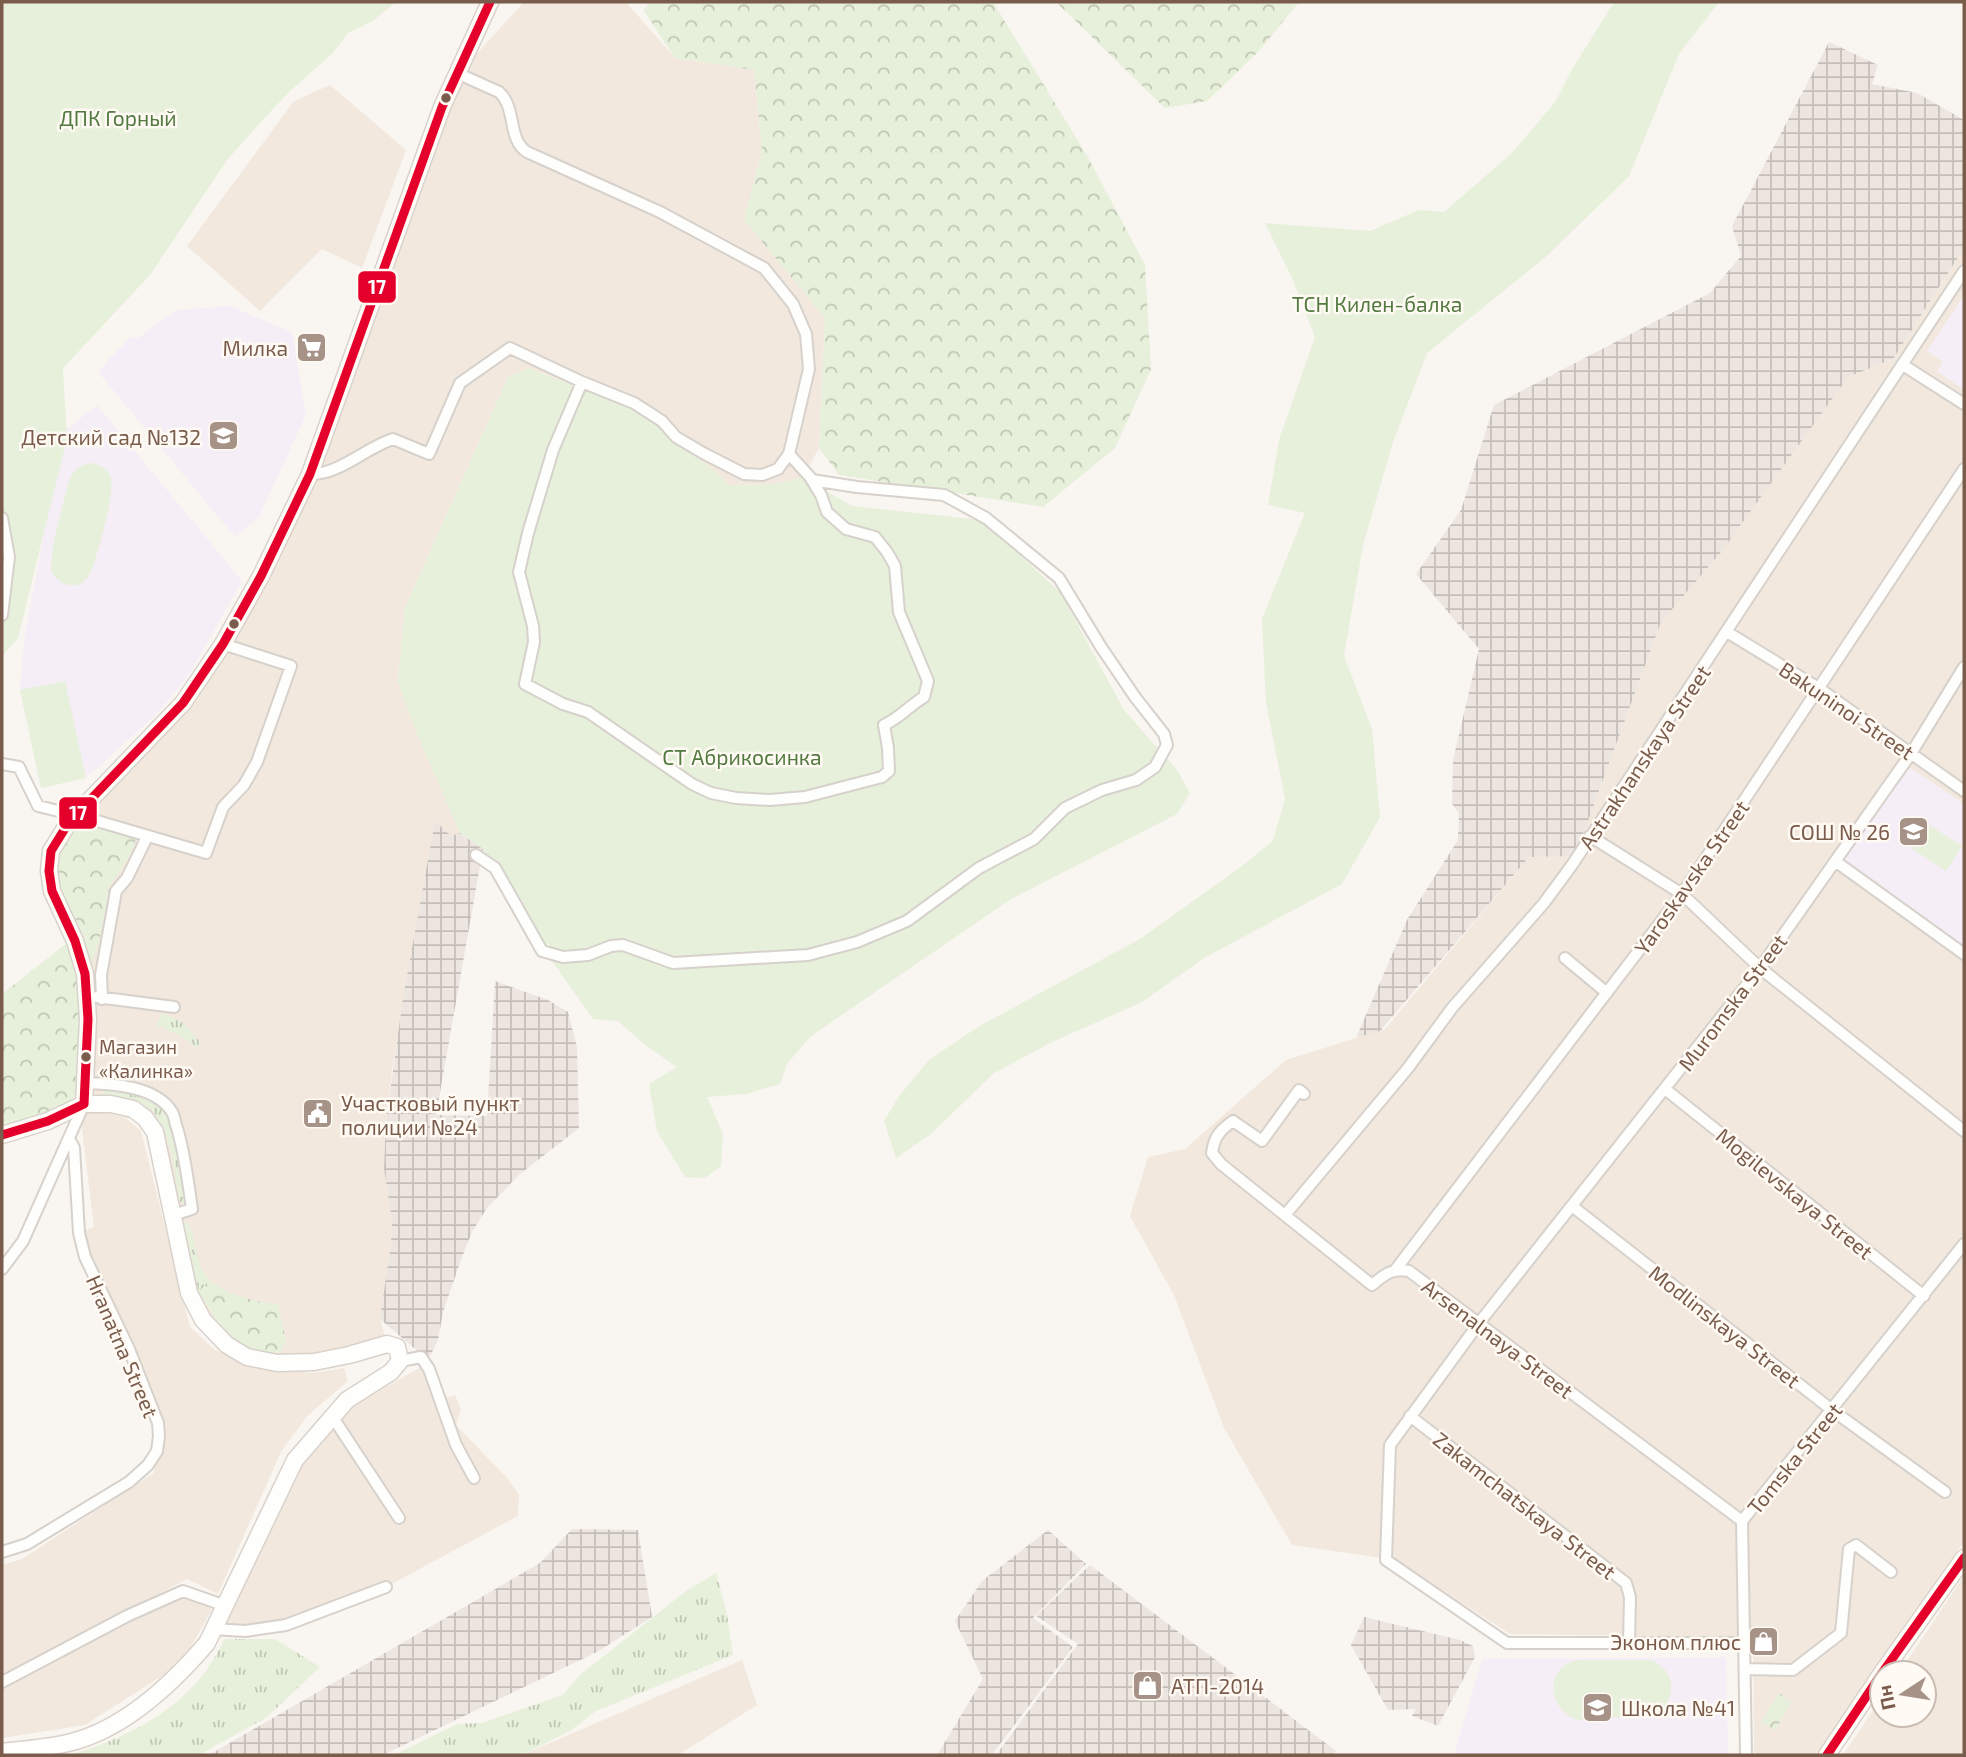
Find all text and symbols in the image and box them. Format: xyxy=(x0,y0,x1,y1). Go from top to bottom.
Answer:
unlabelled marker xyxy=(439,91,453,105)
park label: ДПК Горный xyxy=(59,105,177,130)
line badge: 17 xyxy=(357,270,397,304)
text: 17 xyxy=(368,275,386,298)
park label: ТСН Килен-балка xyxy=(1292,291,1462,316)
supermarket icon: Милка xyxy=(294,330,328,364)
place label: Милка xyxy=(223,335,288,360)
school or university icon: Детский сад №132 xyxy=(207,419,241,453)
place label: Детский сад №132 xyxy=(21,424,201,449)
unlabelled marker xyxy=(227,617,241,631)
street label: Bakuninoi Street xyxy=(1775,656,1919,764)
street label: Astrakhanskaya Street xyxy=(1573,660,1715,854)
park label: СТ Абрикосинка xyxy=(662,744,822,769)
street label: Yaroskavska Street xyxy=(1628,795,1754,959)
line badge: 17 xyxy=(58,796,98,830)
text: 17 xyxy=(69,801,87,824)
school or university icon: СОШ № 26 xyxy=(1896,814,1930,848)
place label: СОШ № 26 xyxy=(1789,819,1890,844)
street label: Muromska Street xyxy=(1672,929,1792,1075)
place label: Магазин «Калинка» xyxy=(99,1035,193,1082)
marker: Магазин «Калинка» xyxy=(79,1050,93,1064)
place label: Участковый пункт полиции №24 xyxy=(341,1090,520,1139)
public building icon: Участковый пункт полиции №24 xyxy=(301,1097,335,1131)
street label: Mogilevskaya Street xyxy=(1712,1122,1878,1264)
street label: Modlinskaya Street xyxy=(1645,1259,1805,1393)
street label: Hranatna Street xyxy=(82,1271,164,1421)
street label: Arsenalnaya Street xyxy=(1418,1273,1578,1403)
street label: Tomska Street xyxy=(1741,1397,1847,1519)
street label: Zakamchatskaya Street xyxy=(1429,1426,1621,1584)
shop icon: Эконом плюс xyxy=(1747,1624,1781,1658)
place label: Эконом плюс xyxy=(1610,1629,1741,1654)
north arrow xyxy=(1868,1659,1938,1729)
shop icon: АТП-2014 xyxy=(1131,1668,1165,1702)
place label: АТП-2014 xyxy=(1171,1673,1264,1698)
text: Пн xyxy=(1872,1683,1900,1712)
school or university icon: Школа №41 xyxy=(1581,1690,1615,1724)
place label: Школа №41 xyxy=(1621,1695,1735,1720)

